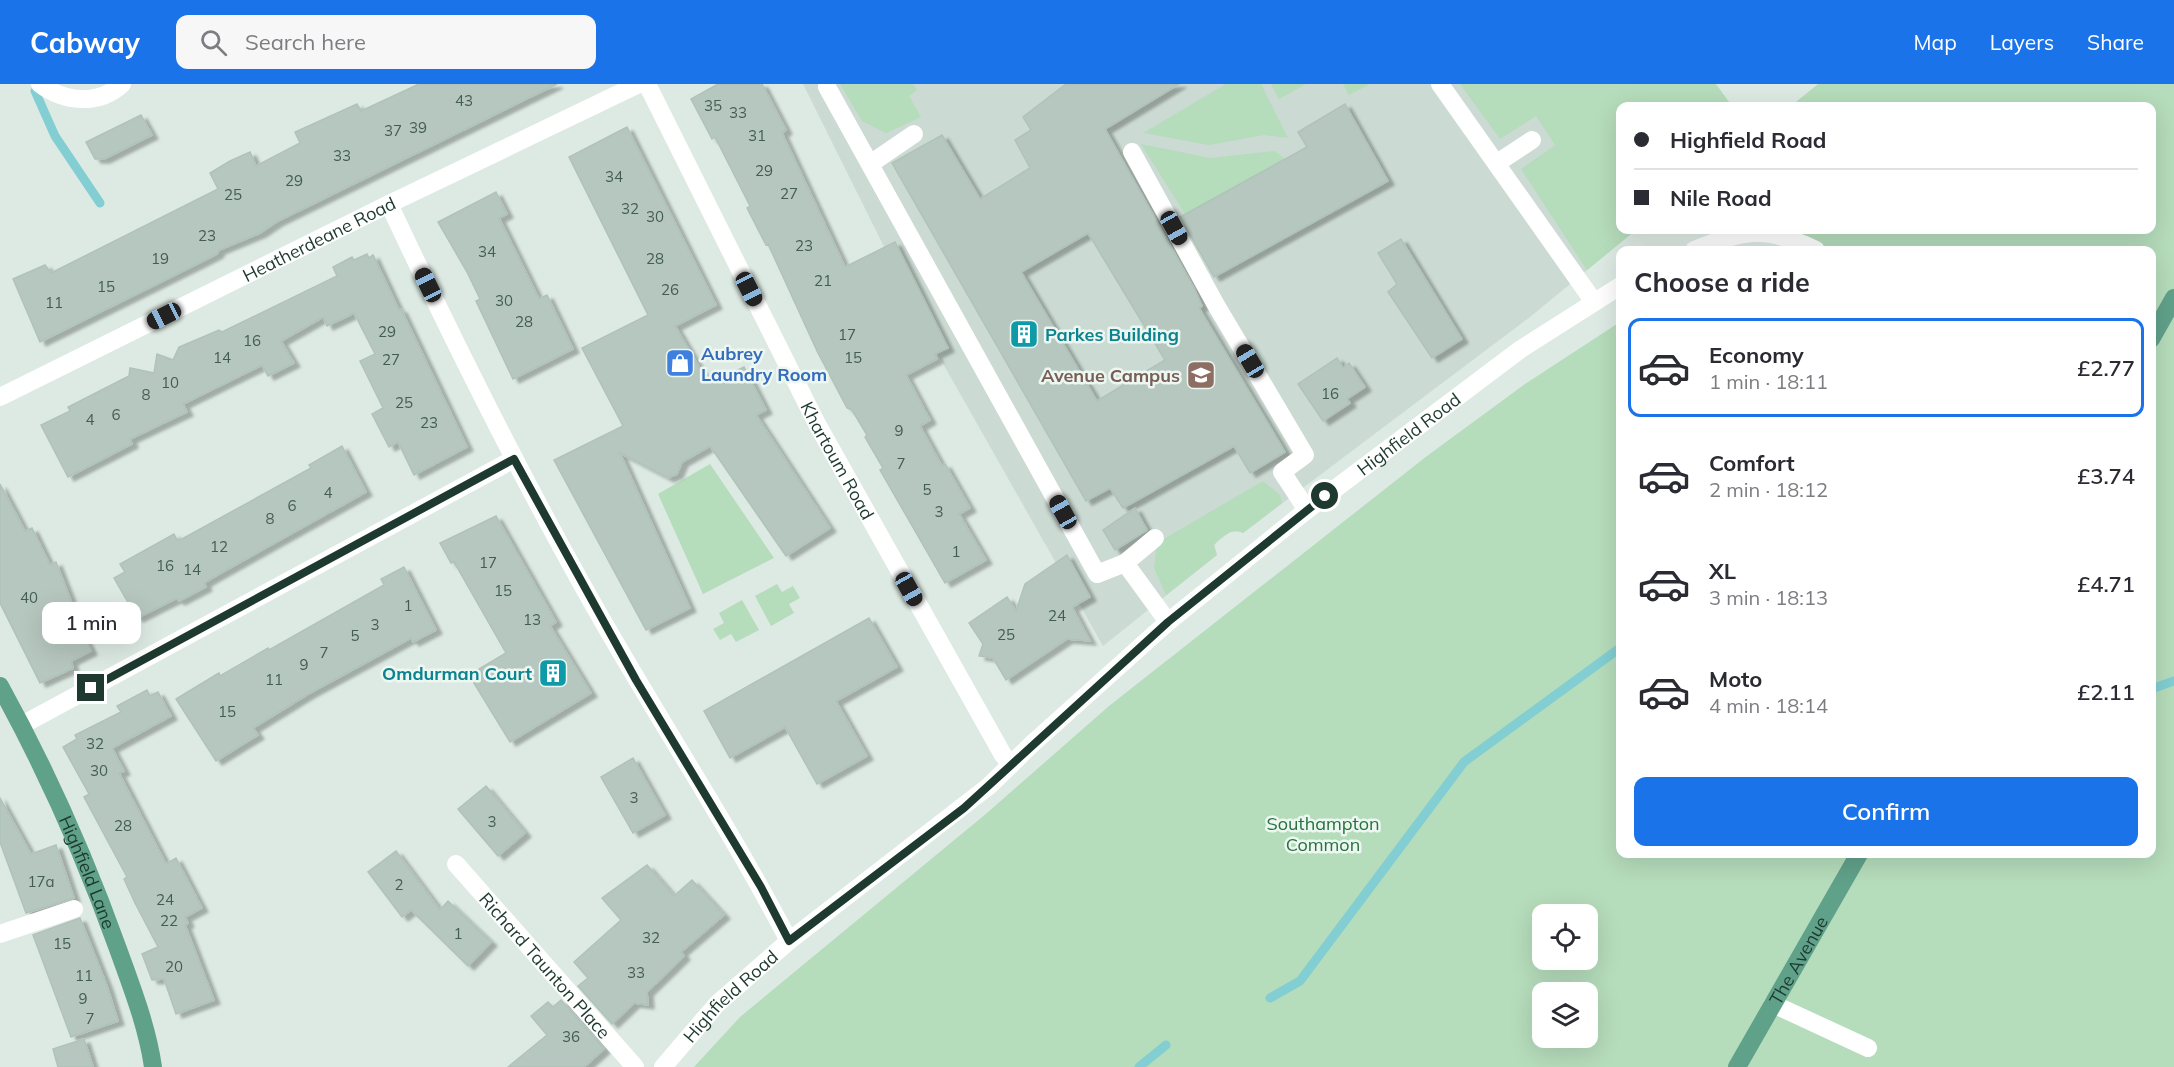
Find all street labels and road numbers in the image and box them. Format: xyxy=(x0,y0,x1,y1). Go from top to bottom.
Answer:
street label: Heatherdeane Road xyxy=(238,191,399,286)
street label: Highfield Road xyxy=(1352,387,1465,480)
street label: Khartoum Road xyxy=(796,398,880,523)
street label: Highfield Lane xyxy=(54,812,121,932)
street label: Richard Taunton Place xyxy=(475,887,616,1043)
street label: The Avenue xyxy=(1764,912,1833,1009)
street label: Highfield Road xyxy=(678,945,782,1047)

